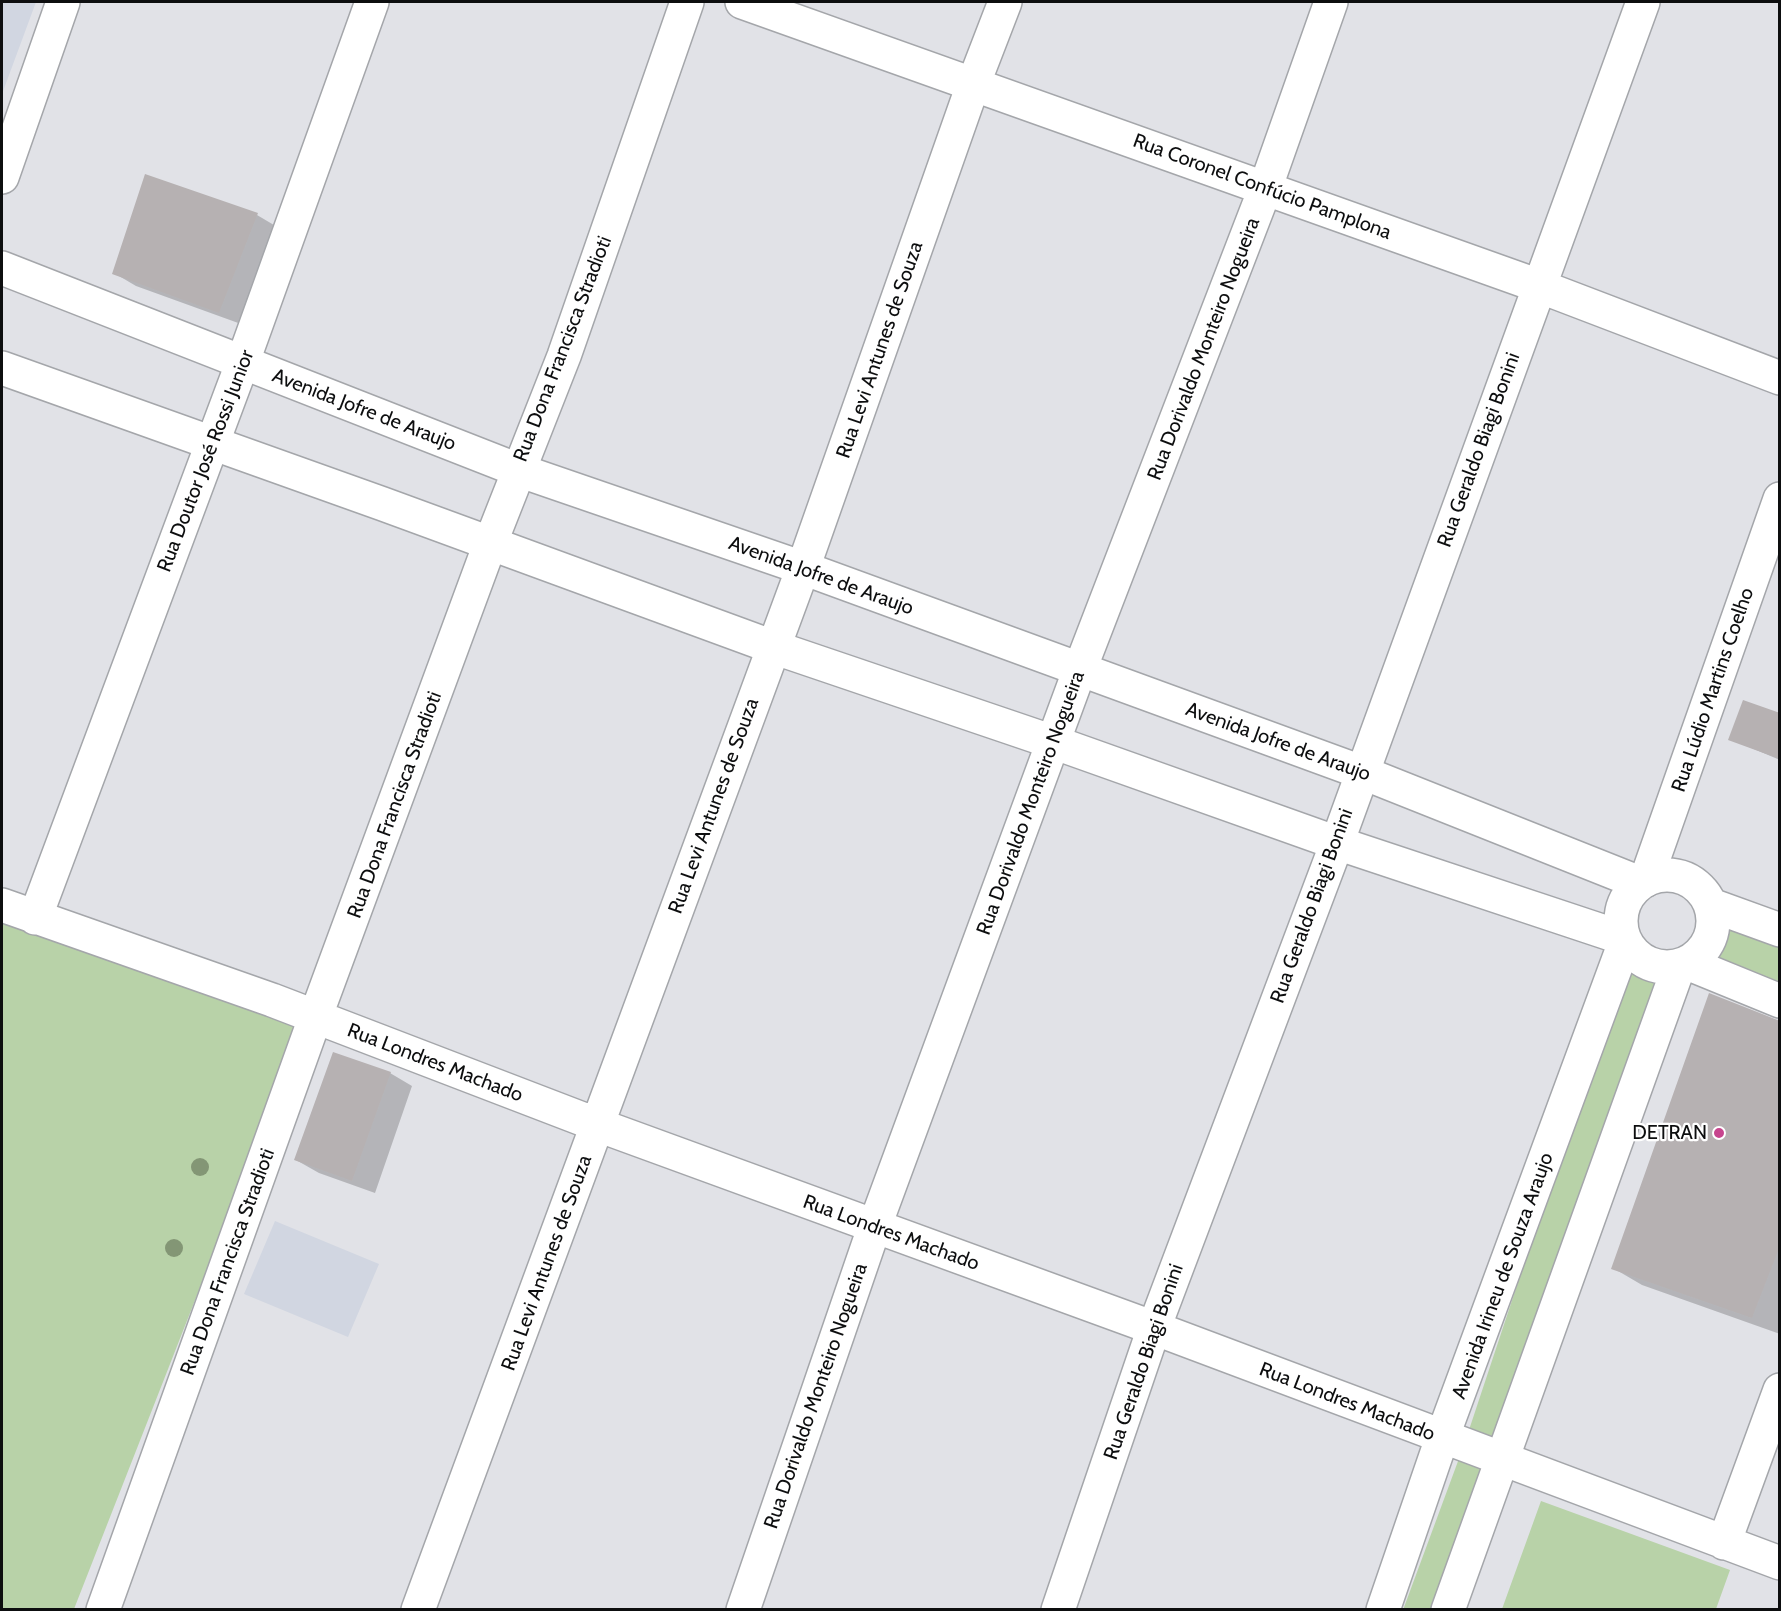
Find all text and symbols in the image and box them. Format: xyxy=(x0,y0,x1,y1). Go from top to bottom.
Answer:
street label: Rua Coronel Confúcio Pamplona xyxy=(1130,129,1394,245)
street label: Rua Dorivaldo Monteiro Nogueira xyxy=(1143,214,1265,484)
street label: Rua Dona Francisca Stradioti xyxy=(509,233,617,465)
street label: Rua Levi Antunes de Souza xyxy=(832,238,928,462)
street label: Rua Doutor José Rossi Junior xyxy=(153,347,259,575)
street label: Rua Geraldo Biagi Bonini xyxy=(1433,349,1525,551)
street label: Avenida Jofre de Araujo xyxy=(269,364,459,456)
street label: Avenida Jofre de Araujo xyxy=(725,531,917,621)
street label: Rua Lúdio Martins Coelho xyxy=(1667,585,1759,795)
street label: Rua Dorivaldo Monteiro Nogueira xyxy=(972,668,1090,938)
street label: Rua Dona Francisca Stradioti xyxy=(343,688,447,922)
street label: Rua Levi Antunes de Souza xyxy=(664,695,764,917)
street label: Avenida Jofre de Araujo xyxy=(1182,697,1374,787)
street label: Rua Geraldo Biagi Bonini xyxy=(1266,805,1358,1007)
street label: Rua Londres Machado xyxy=(344,1018,526,1108)
place label: DETRAN xyxy=(1632,1121,1707,1145)
marker: DETRAN xyxy=(1712,1126,1726,1140)
street label: Rua Dona Francisca Stradioti xyxy=(176,1145,280,1379)
street label: Avenida Irineu de Souza Araujo xyxy=(1447,1150,1559,1402)
street label: Rua Levi Antunes de Souza xyxy=(497,1152,597,1374)
street label: Rua Londres Machado xyxy=(800,1190,982,1276)
street label: Rua Dorivaldo Monteiro Nogueira xyxy=(759,1260,873,1532)
street label: Rua Geraldo Biagi Bonini xyxy=(1099,1261,1189,1463)
street label: Rua Londres Machado xyxy=(1256,1357,1438,1447)

